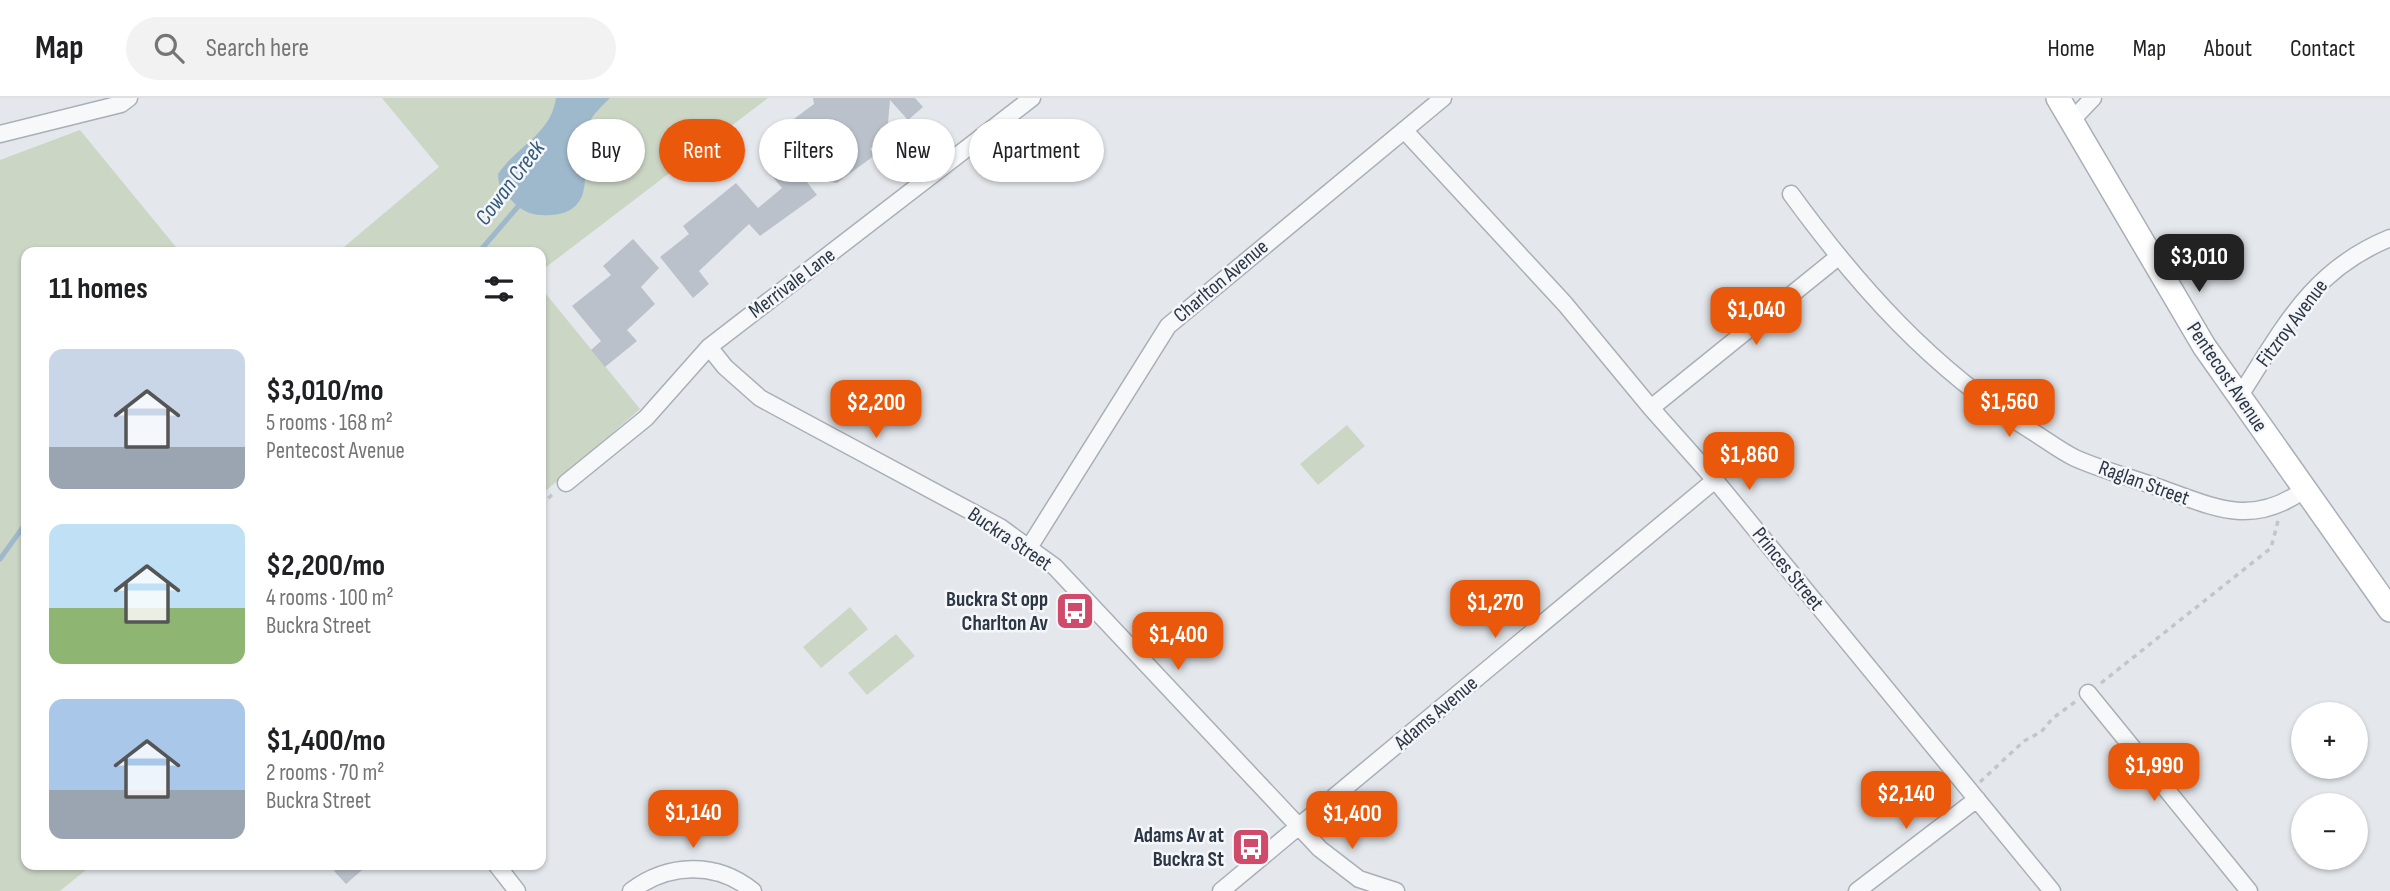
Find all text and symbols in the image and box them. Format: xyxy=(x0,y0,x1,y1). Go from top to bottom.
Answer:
search box xyxy=(126,17,616,80)
text: Map xyxy=(35,28,84,68)
icon: search xyxy=(150,29,188,67)
text: Search here xyxy=(206,33,309,64)
text: Home xyxy=(2047,34,2095,63)
text: Map xyxy=(2133,34,2166,63)
text: About xyxy=(2204,34,2252,63)
text: Contact xyxy=(2290,34,2355,63)
chip: Buy xyxy=(567,119,645,182)
chip: Rent xyxy=(659,119,745,182)
chip: Filters xyxy=(759,119,858,182)
chip: New xyxy=(872,119,955,182)
chip: Apartment xyxy=(969,119,1104,182)
water label: Cowan Creek xyxy=(469,134,552,231)
street label: Charlton Avenue xyxy=(1169,234,1273,328)
pin: $3,010 xyxy=(2142,234,2256,294)
street label: Merrivale Lane xyxy=(744,242,840,324)
text: $3,010 xyxy=(2170,243,2228,271)
icon: filters xyxy=(480,270,518,308)
text: 11 homes xyxy=(49,271,148,307)
street label: Fitzroy Avenue xyxy=(2251,274,2333,372)
pin: $1,040 xyxy=(1699,288,1813,347)
text: $1,040 xyxy=(1726,296,1786,324)
street label: Pentecost Avenue xyxy=(2181,317,2273,437)
text: $3,010/mo xyxy=(266,373,384,409)
icon: home xyxy=(105,377,189,461)
pin: $2,200 xyxy=(819,380,933,440)
pin: $1,560 xyxy=(1952,380,2066,439)
text: $1,560 xyxy=(1980,388,2038,416)
text: $2,200 xyxy=(846,389,906,417)
text: 5 rooms · 168 m² xyxy=(266,409,393,437)
pin: $1,860 xyxy=(1692,432,1806,492)
text: Pentecost Avenue xyxy=(266,437,405,465)
text: $1,860 xyxy=(1719,441,1779,469)
street label: Raglan Street xyxy=(2095,455,2193,511)
street label: Buckra Street xyxy=(963,502,1057,576)
street label: Princes Street xyxy=(1747,522,1829,616)
text: $2,200/mo xyxy=(266,548,385,584)
icon: home xyxy=(105,552,189,636)
pin: $1,270 xyxy=(1438,580,1552,640)
text: 4 rooms · 100 m² xyxy=(266,584,394,612)
place label: Buckra St opp Charlton Av xyxy=(946,587,1048,636)
text: $1,270 xyxy=(1466,589,1524,617)
bus stop icon: Buckra St opp Charlton Av xyxy=(1054,590,1096,632)
text: Buckra Street xyxy=(266,612,371,640)
pin: $1,400 xyxy=(1121,612,1235,672)
text: $1,400 xyxy=(1148,621,1208,649)
street label: Adams Avenue xyxy=(1388,671,1483,756)
map controls xyxy=(2291,702,2368,870)
button: + xyxy=(2291,702,2368,779)
text: $1,400/mo xyxy=(266,723,385,759)
icon: home xyxy=(105,727,189,811)
pin: $1,990 xyxy=(2097,744,2211,803)
text: $1,990 xyxy=(2124,752,2184,780)
text: 2 rooms · 70 m² xyxy=(266,759,384,787)
pin: $2,140 xyxy=(1849,772,1963,831)
text: $2,140 xyxy=(1877,780,1935,808)
text: Buckra Street xyxy=(266,787,371,815)
pin: $1,140 xyxy=(636,790,750,850)
pin: $1,400 xyxy=(1295,792,1409,851)
button: − xyxy=(2291,793,2368,870)
text: $1,140 xyxy=(664,799,722,827)
text: $1,400 xyxy=(1322,800,1382,828)
place label: Adams Av at Buckra St xyxy=(1133,823,1224,872)
bus stop icon: Adams Av at Buckra St xyxy=(1230,826,1272,868)

